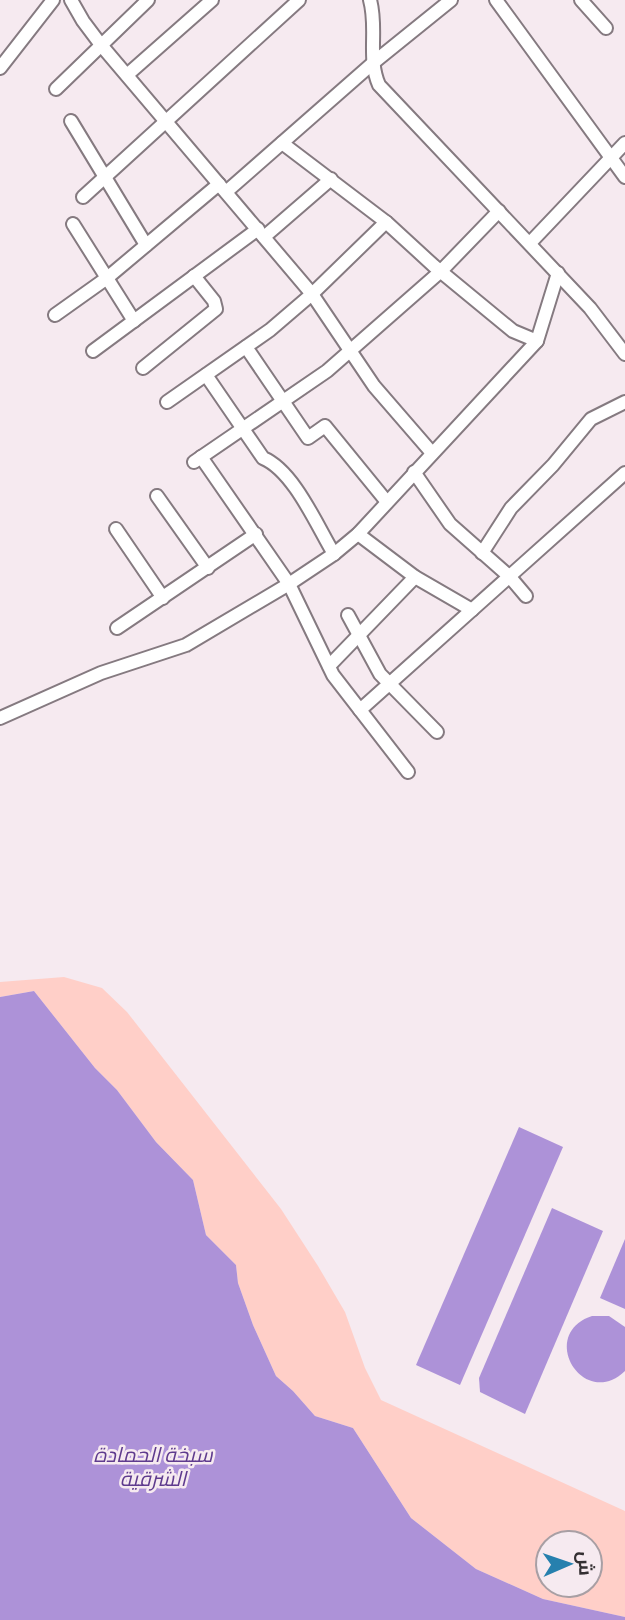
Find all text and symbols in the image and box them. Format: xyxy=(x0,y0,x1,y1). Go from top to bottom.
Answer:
water label: سبخة الحمادة الشرقية xyxy=(93,1441,213,1491)
north arrow xyxy=(534,1529,604,1599)
text: ش xyxy=(574,1551,598,1576)

